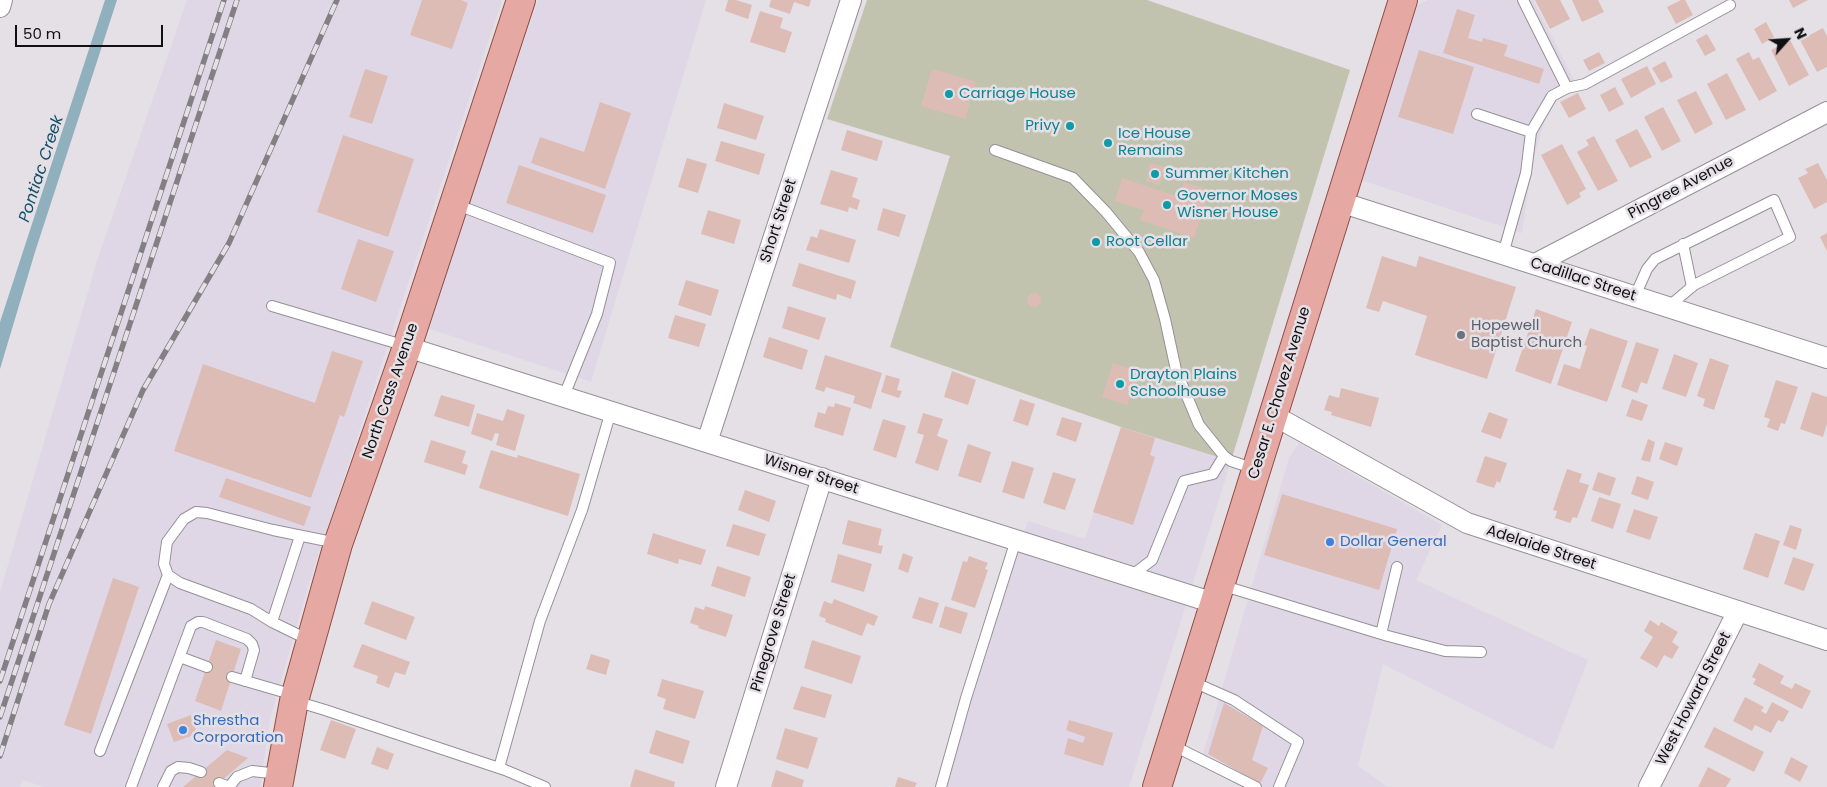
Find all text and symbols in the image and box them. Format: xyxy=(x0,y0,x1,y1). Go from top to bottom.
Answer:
scale bar xyxy=(18,15,165,47)
north arrow xyxy=(1762,15,1812,65)
text: 50 m xyxy=(23,23,61,44)
text: N xyxy=(1789,24,1812,43)
place label: Carriage House xyxy=(959,85,1076,103)
marker: Carriage House xyxy=(943,88,955,100)
water label: Pontiac Creek xyxy=(16,113,68,225)
place label: Privy xyxy=(1025,117,1060,135)
marker: Privy xyxy=(1064,120,1076,132)
place label: Ice House Remains xyxy=(1118,125,1191,160)
marker: Ice House Remains xyxy=(1102,137,1114,149)
street label: Pingree Avenue xyxy=(1625,153,1737,223)
place label: Summer Kitchen xyxy=(1165,165,1289,183)
marker: Summer Kitchen xyxy=(1149,168,1161,180)
street label: Short Street xyxy=(757,177,801,265)
place label: Governor Moses Wisner House xyxy=(1177,187,1298,222)
marker: Governor Moses Wisner House xyxy=(1161,199,1173,211)
place label: Root Cellar xyxy=(1106,233,1188,251)
marker: Root Cellar xyxy=(1090,236,1102,248)
street label: Cadillac Street xyxy=(1528,254,1638,306)
street label: Cesar E. Chavez Avenue xyxy=(1245,305,1315,481)
place label: Hopewell Baptist Church xyxy=(1471,317,1582,352)
street label: North Cass Avenue xyxy=(359,321,423,461)
marker: Hopewell Baptist Church xyxy=(1455,329,1467,341)
place label: Drayton Plains Schoolhouse xyxy=(1130,366,1237,401)
marker: Drayton Plains Schoolhouse xyxy=(1114,378,1126,390)
street label: Wisner Street xyxy=(761,451,861,499)
street label: Adelaide Street xyxy=(1484,522,1598,574)
place label: Dollar General xyxy=(1340,533,1447,551)
marker: Dollar General xyxy=(1324,536,1336,548)
street label: Pinegrove Street xyxy=(748,572,800,694)
street label: West Howard Street xyxy=(1653,629,1735,769)
place label: Shrestha Corporation xyxy=(193,712,284,747)
marker: Shrestha Corporation xyxy=(177,724,189,736)

